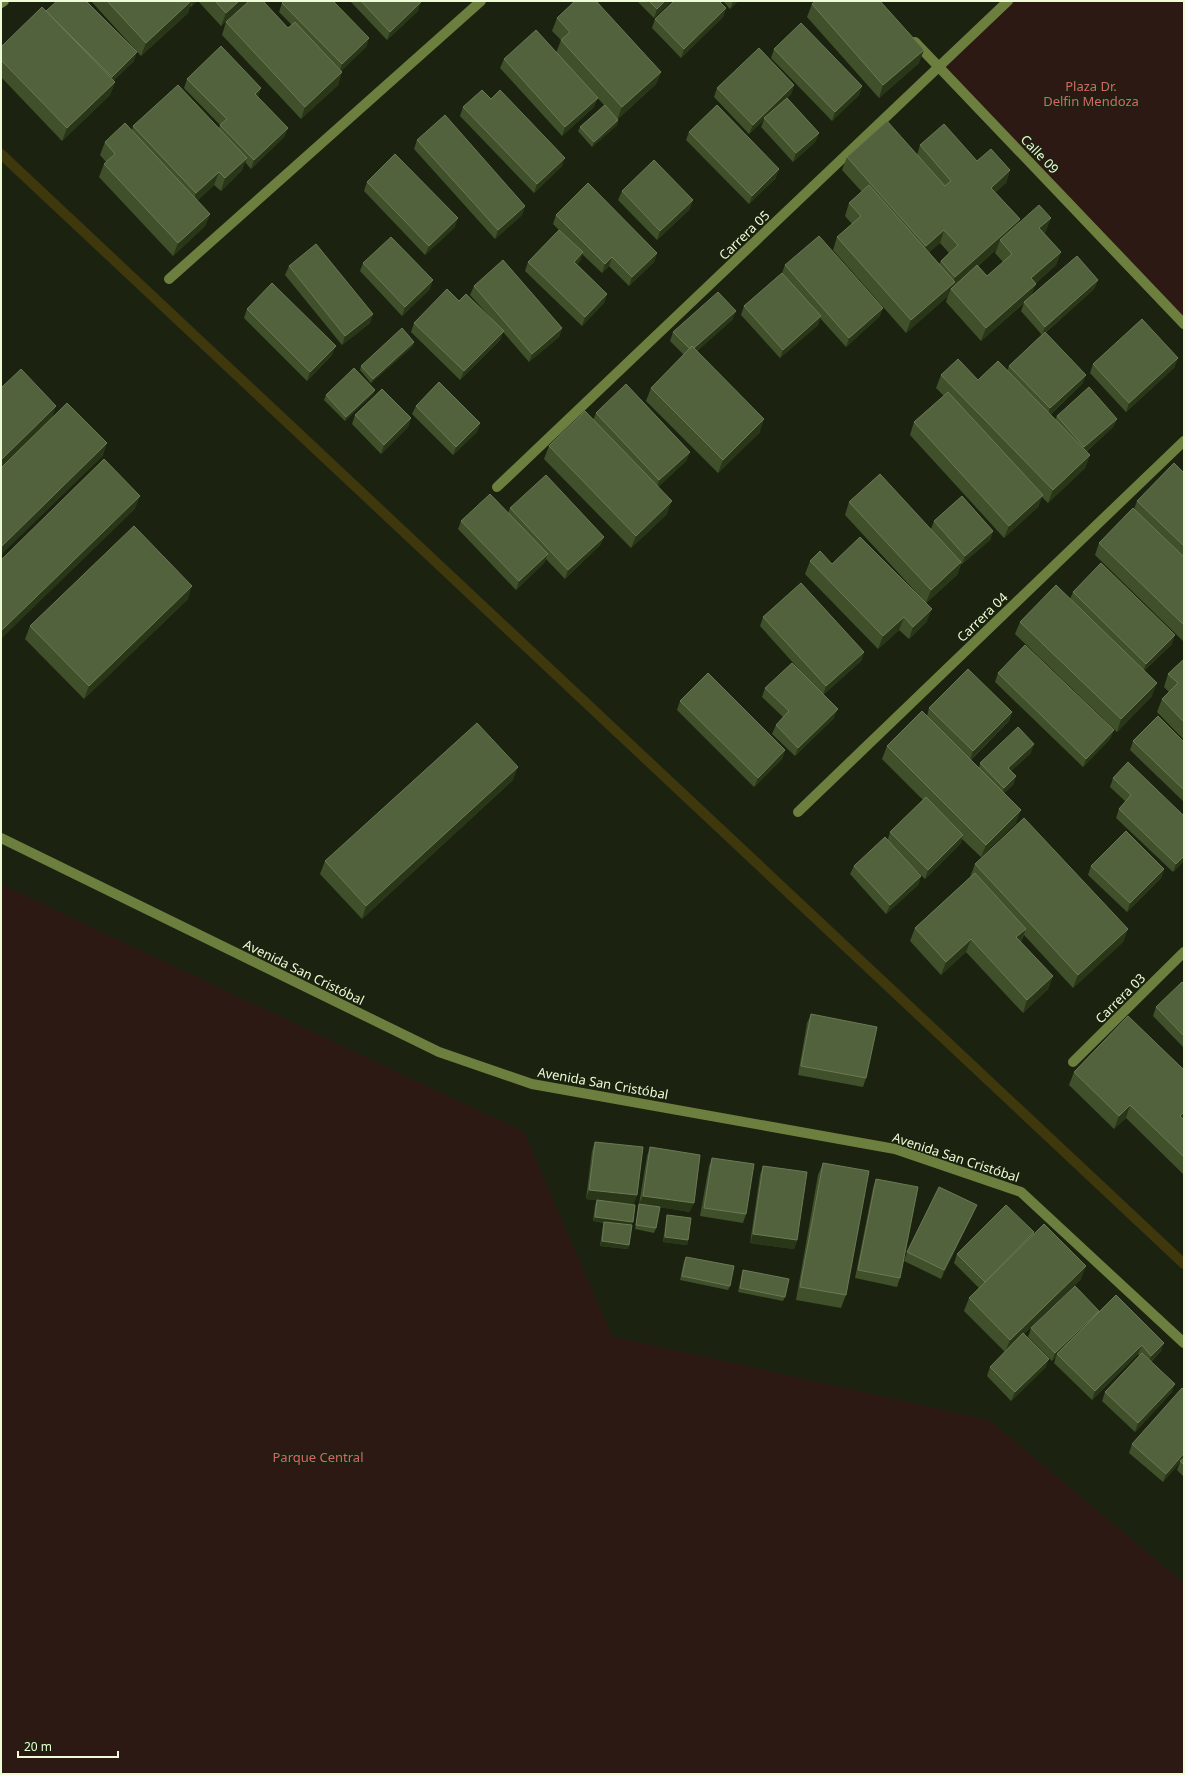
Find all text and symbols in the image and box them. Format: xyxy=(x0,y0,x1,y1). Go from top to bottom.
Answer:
park label: Plaza Dr. Delfin Mendoza xyxy=(1043,77,1139,110)
street label: Calle 09 xyxy=(1017,131,1063,177)
street label: Carrera 05 xyxy=(715,206,773,264)
street label: Carrera 04 xyxy=(953,588,1012,646)
street label: Avenida San Cristóbal xyxy=(241,935,367,1009)
street label: Carrera 03 xyxy=(1091,969,1149,1027)
street label: Avenida San Cristóbal xyxy=(536,1063,670,1103)
street label: Avenida San Cristóbal xyxy=(890,1128,1022,1186)
park label: Parque Central xyxy=(272,1448,364,1466)
scale bar xyxy=(18,1733,118,1759)
text: 20 m xyxy=(24,1738,52,1755)

